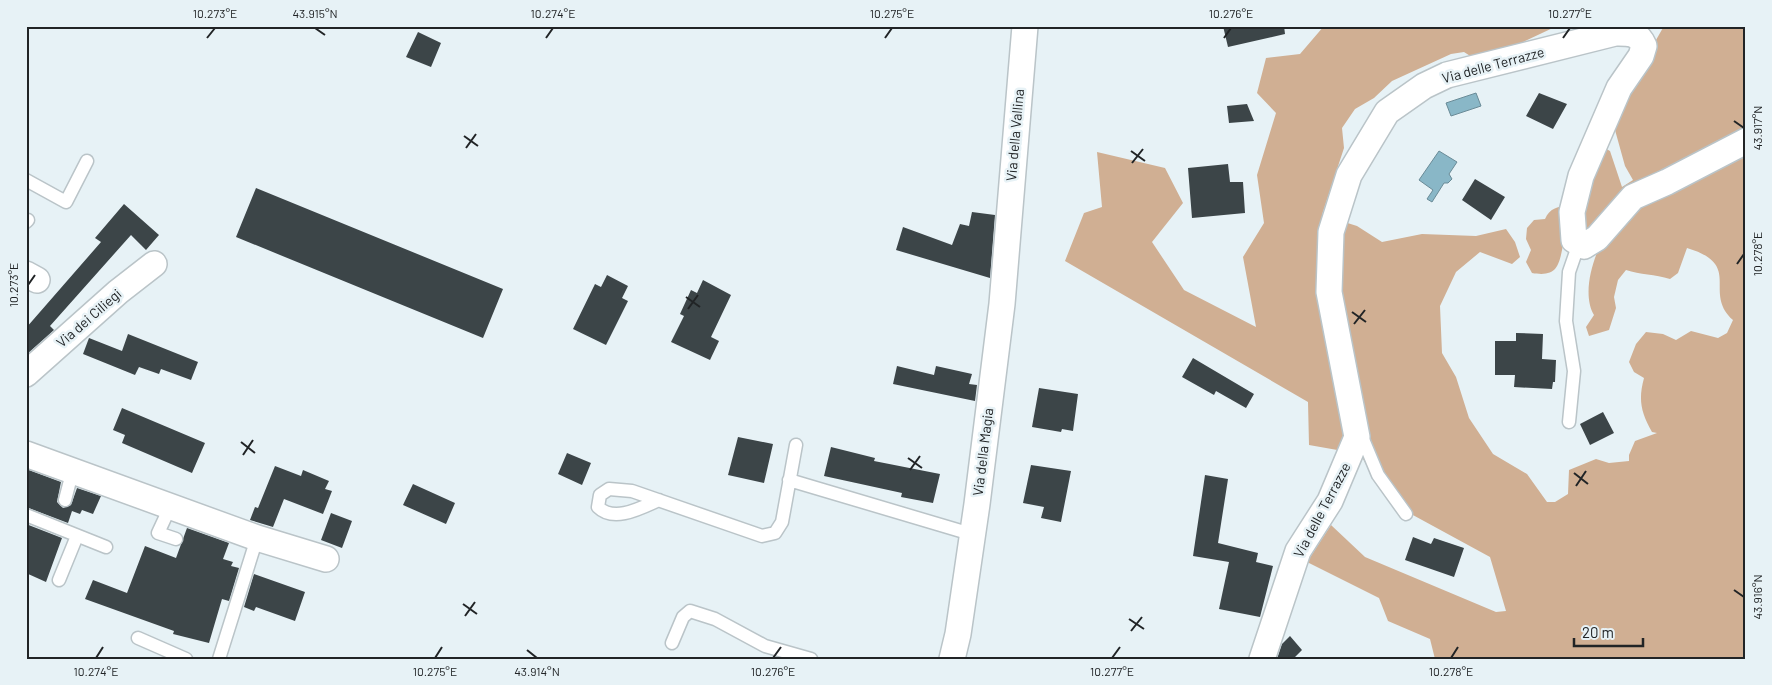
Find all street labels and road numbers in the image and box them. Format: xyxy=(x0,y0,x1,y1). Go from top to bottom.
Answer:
street label: Via delle Terrazze xyxy=(1440,43,1546,86)
street label: Via della Vallina xyxy=(1002,88,1027,182)
street label: Via dei Ciliegi xyxy=(53,285,125,350)
street label: Via della Magia xyxy=(969,407,996,497)
street label: Via delle Terrazze xyxy=(1289,459,1354,560)

